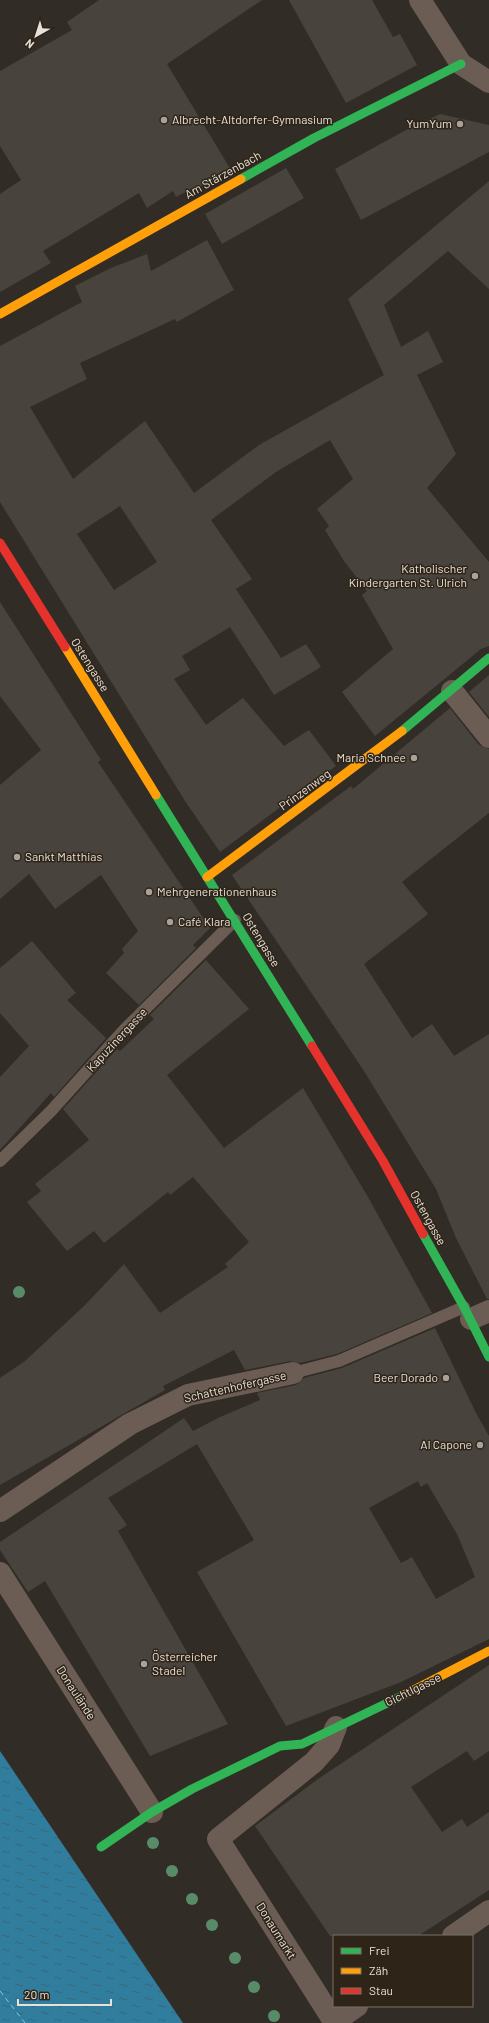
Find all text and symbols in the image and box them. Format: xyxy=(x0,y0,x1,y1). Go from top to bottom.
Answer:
north arrow xyxy=(16,16,56,56)
text: N xyxy=(22,37,36,52)
place label: Albrecht-Altdorfer-Gymnasium xyxy=(172,112,333,126)
marker: Albrecht-Altdorfer-Gymnasium xyxy=(159,115,169,125)
place label: YumYum xyxy=(406,116,452,130)
marker: YumYum xyxy=(455,119,465,129)
street label: Am Stärzenbach xyxy=(182,147,263,201)
place label: Katholischer Kindergarten St. Ulrich xyxy=(349,561,468,589)
marker: Katholischer Kindergarten St. Ulrich xyxy=(470,571,480,581)
street label: Ostengasse xyxy=(69,635,113,694)
place label: Maria Schnee xyxy=(336,750,406,764)
marker: Maria Schnee xyxy=(409,753,419,763)
street label: Prinzenweg xyxy=(276,766,333,813)
place label: Sankt Matthias xyxy=(25,849,102,863)
marker: Sankt Matthias xyxy=(12,852,22,862)
place label: Mehrgenerationenhaus xyxy=(157,884,277,898)
marker: Mehrgenerationenhaus xyxy=(144,887,154,897)
street label: Ostengasse xyxy=(240,910,283,969)
place label: Café Klara xyxy=(178,914,231,928)
marker: Café Klara xyxy=(165,917,175,927)
street label: Kapuzinergasse xyxy=(83,1004,149,1074)
street label: Ostengasse xyxy=(408,1188,450,1247)
street label: Schattenhofergasse xyxy=(182,1367,287,1405)
place label: Beer Dorado xyxy=(373,1370,438,1384)
marker: Beer Dorado xyxy=(441,1373,451,1383)
place label: Al Capone xyxy=(420,1437,472,1451)
marker: Al Capone xyxy=(475,1440,485,1450)
place label: Österreicher Stadel xyxy=(152,1649,218,1677)
marker: Österreicher Stadel xyxy=(139,1659,149,1669)
street label: Donaulände xyxy=(54,1663,99,1722)
street label: Gichtlgasse xyxy=(382,1670,443,1709)
street label: Donaumarkt xyxy=(254,1900,300,1961)
legend xyxy=(333,1935,473,2007)
text: Frei xyxy=(369,1943,389,1957)
text: Zäh xyxy=(369,1963,388,1977)
scale bar xyxy=(18,1981,111,2007)
text: Stau xyxy=(369,1983,393,1997)
text: 20 m xyxy=(24,1987,50,2001)

